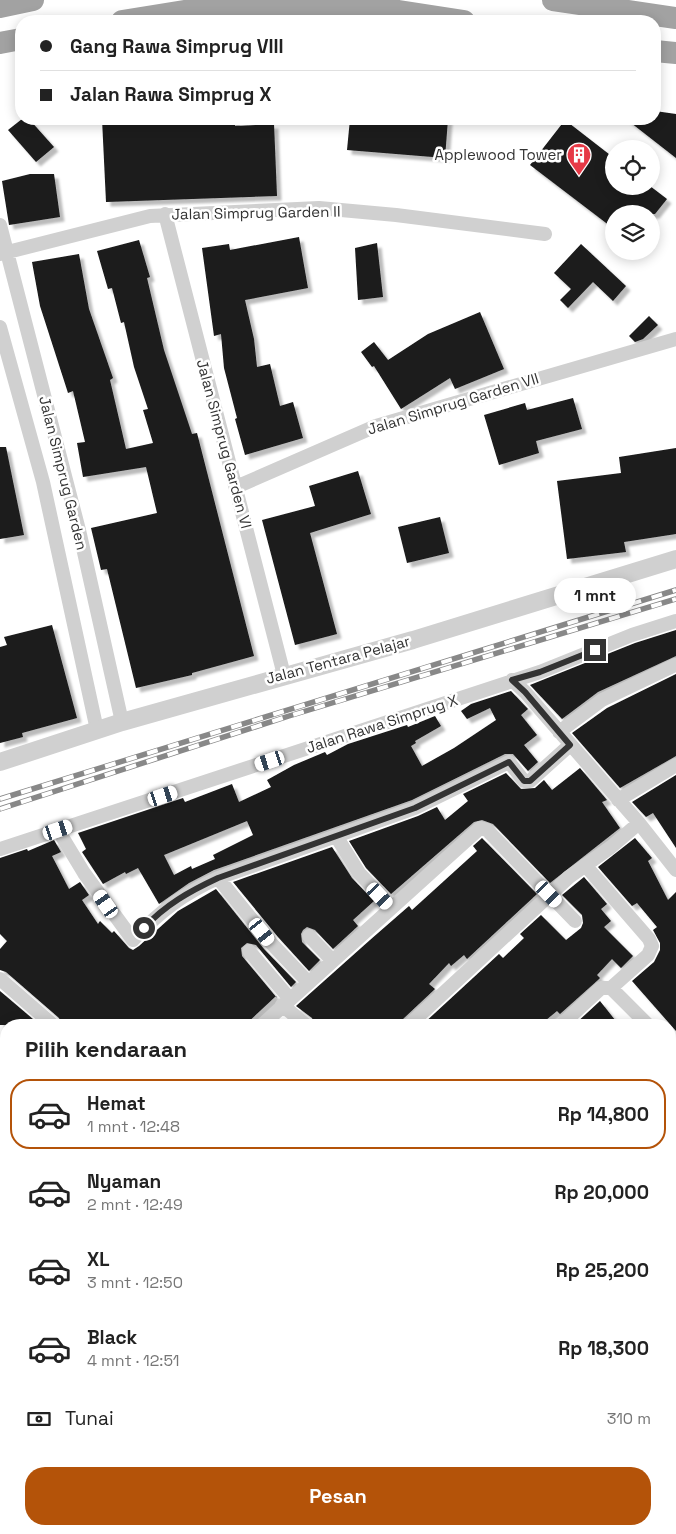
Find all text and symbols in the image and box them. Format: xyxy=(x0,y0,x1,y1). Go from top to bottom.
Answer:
text: Gang Rawa Simprug VIII xyxy=(70,34,284,59)
text: Jalan Rawa Simprug X xyxy=(70,82,271,107)
map controls xyxy=(605,140,660,260)
button: locate xyxy=(605,140,660,195)
building icon: Applewood Tower xyxy=(566,142,592,176)
place label: Applewood Tower xyxy=(434,145,562,164)
street label: Jalan Simprug Garden II xyxy=(171,202,341,223)
button: layers xyxy=(605,205,660,260)
street label: Jalan Simprug Garden VI xyxy=(193,357,256,531)
street label: Jalan Simprug Garden VII xyxy=(365,368,541,439)
street label: Jalan Simprug Garden xyxy=(35,394,92,552)
callout: 1 mnt xyxy=(554,578,636,612)
text: 1 mnt xyxy=(574,585,616,606)
street label: Jalan Tentara Pelajar xyxy=(264,631,412,688)
route end xyxy=(584,639,606,661)
street label: Jalan Rawa Simprug X xyxy=(304,690,460,757)
car xyxy=(253,749,286,773)
car xyxy=(146,784,179,808)
car xyxy=(41,818,74,842)
car xyxy=(533,878,564,910)
car xyxy=(364,880,395,912)
car xyxy=(91,887,120,921)
car xyxy=(246,916,277,948)
route start xyxy=(133,917,155,939)
text: Pilih kendaraan xyxy=(25,1035,187,1063)
text: Hemat xyxy=(87,1091,146,1116)
icon: car xyxy=(27,1092,72,1137)
text: Rp 14,800 xyxy=(558,1102,649,1127)
text: 1 mnt · 12:48 xyxy=(87,1116,180,1137)
text: Nyaman xyxy=(87,1169,161,1194)
icon: car xyxy=(27,1170,72,1215)
text: Rp 20,000 xyxy=(554,1180,649,1205)
text: 2 mnt · 12:49 xyxy=(87,1194,183,1215)
text: XL xyxy=(87,1247,110,1272)
icon: car xyxy=(27,1248,72,1293)
text: Rp 25,200 xyxy=(556,1258,649,1283)
text: 3 mnt · 12:50 xyxy=(87,1272,183,1293)
text: Black xyxy=(87,1325,137,1350)
icon: car xyxy=(27,1326,72,1371)
text: Rp 18,300 xyxy=(558,1336,649,1361)
text: 4 mnt · 12:51 xyxy=(87,1350,179,1371)
icon: cash xyxy=(25,1405,53,1433)
text: Tunai xyxy=(65,1406,114,1431)
text: 310 m xyxy=(607,1408,651,1429)
button: Pesan xyxy=(25,1467,651,1525)

